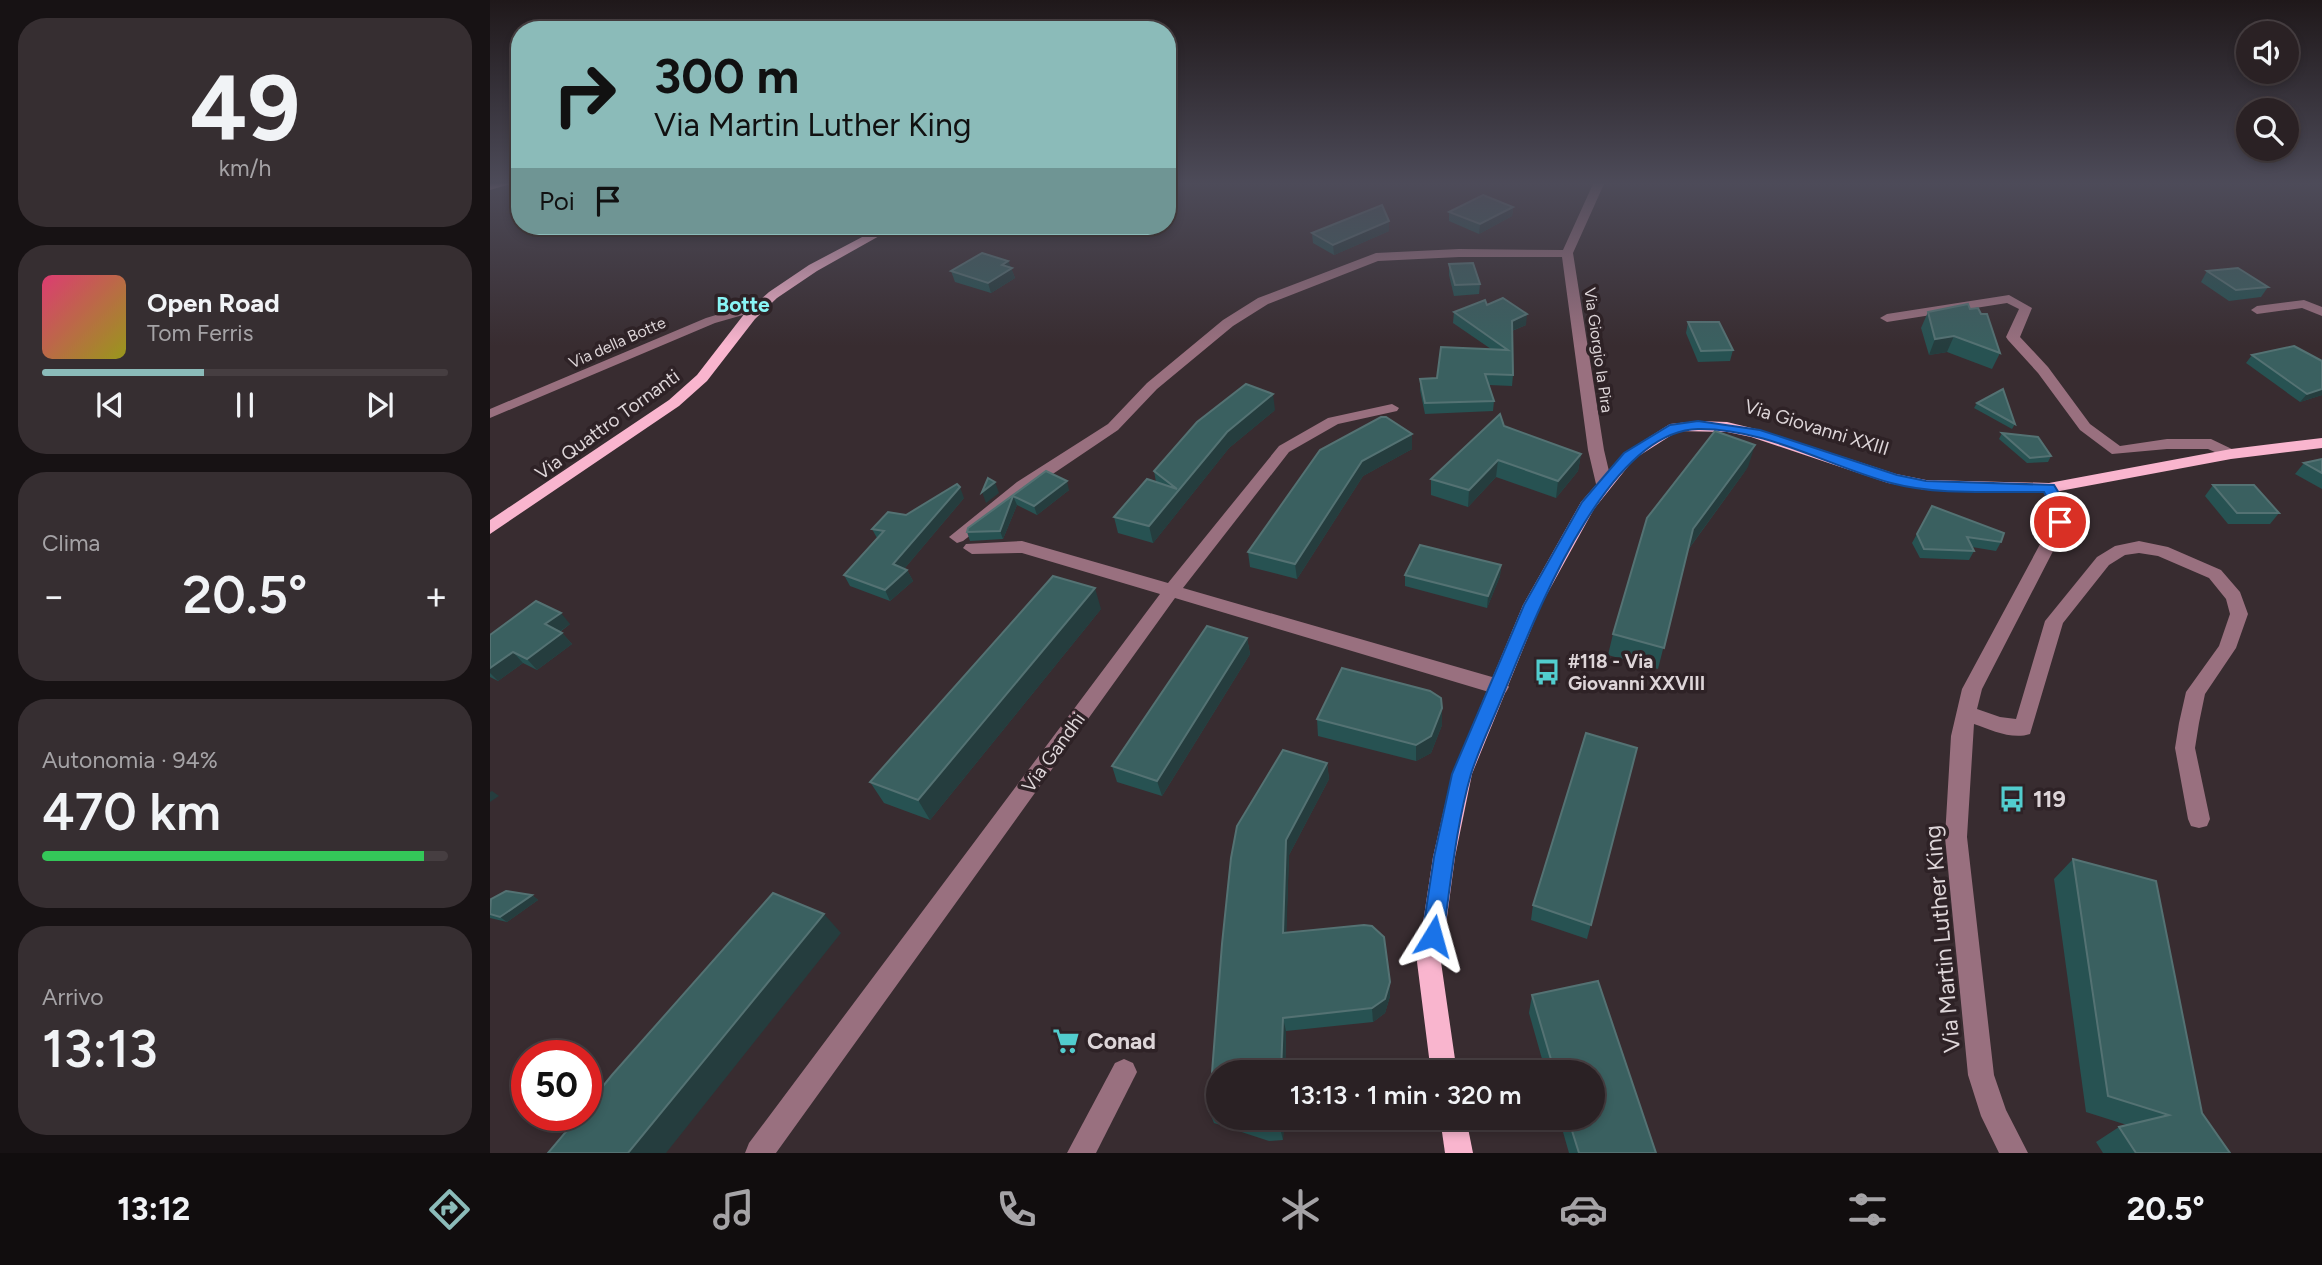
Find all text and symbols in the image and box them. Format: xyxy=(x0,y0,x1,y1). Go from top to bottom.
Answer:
map controls xyxy=(2236,21,2299,161)
button: sound xyxy=(2236,21,2299,84)
text: 300 m xyxy=(654,46,799,105)
icon: right xyxy=(539,49,630,140)
text: 49 xyxy=(190,54,300,163)
button: search xyxy=(2236,98,2299,161)
text: Via Martin Luther King xyxy=(654,106,972,144)
text: km/h xyxy=(219,154,271,182)
icon: arrive xyxy=(589,182,627,220)
text: Poi xyxy=(539,185,575,217)
street label: Via Giorgio la Pira xyxy=(1580,286,1617,414)
text: Open Road xyxy=(147,287,280,319)
district label: Botte xyxy=(716,292,770,317)
street label: Via della Botte xyxy=(566,313,669,372)
text: Tom Ferris xyxy=(147,319,253,347)
street label: Via Quattro Tornanti xyxy=(531,364,684,484)
icon: previous xyxy=(91,386,129,424)
icon: pause xyxy=(226,386,264,424)
icon: next xyxy=(361,386,399,424)
street label: Via Giovanni XXIII xyxy=(1742,395,1892,460)
pin xyxy=(2030,492,2090,552)
icon: arrive xyxy=(2041,503,2079,541)
text: Clima xyxy=(42,529,100,557)
text: 20.5° xyxy=(183,564,307,626)
text: − xyxy=(42,573,66,619)
text: + xyxy=(424,573,448,619)
place label: #118 - Via Giovanni XXVIII xyxy=(1568,650,1705,695)
bus stop icon: #118 - Via Giovanni XXVIII xyxy=(1532,657,1562,687)
street label: Via Gandhi xyxy=(1017,708,1090,797)
text: Autonomia · 94% xyxy=(42,746,218,774)
text: 470 km xyxy=(42,781,221,843)
bus stop icon: 119 xyxy=(1997,784,2027,814)
place label: 119 xyxy=(2033,785,2066,813)
street label: Via Martin Luther King xyxy=(1918,824,1966,1054)
position arrow xyxy=(1396,899,1470,973)
text: Arrivo xyxy=(42,983,104,1011)
text: 13:13 xyxy=(42,1018,158,1080)
supermarket icon: Conad xyxy=(1051,1026,1081,1056)
place label: Conad xyxy=(1087,1027,1156,1055)
speed limit sign: 50 xyxy=(511,1040,602,1131)
text: 13:13 · 1 min · 320 m xyxy=(1290,1079,1521,1111)
icon: directions xyxy=(425,1185,474,1234)
icon: music xyxy=(709,1185,758,1234)
icon: phone xyxy=(992,1185,1041,1234)
icon: climate xyxy=(1276,1185,1325,1234)
icon: car xyxy=(1559,1185,1608,1234)
icon: filters xyxy=(1843,1185,1892,1234)
text: 13:12 xyxy=(117,1190,190,1228)
text: 20.5° xyxy=(2127,1190,2205,1228)

